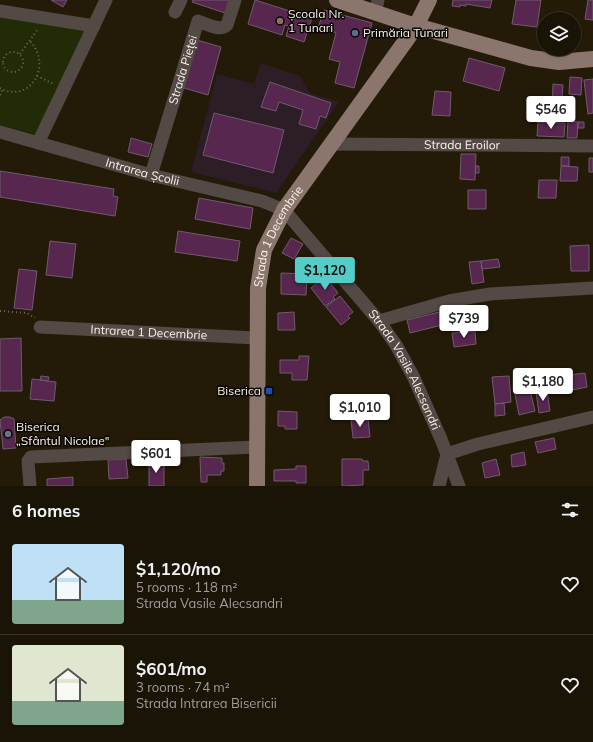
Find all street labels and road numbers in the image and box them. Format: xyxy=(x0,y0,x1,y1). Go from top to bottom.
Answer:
street label: Strada Pieței xyxy=(165,33,200,106)
street label: Strada Eroilor xyxy=(424,137,501,152)
street label: Intrarea Școlii xyxy=(104,154,181,188)
street label: Strada 1 Decembrie xyxy=(250,183,306,288)
street label: Strada Vasile Alecsandri xyxy=(365,306,444,432)
street label: Intrarea 1 Decembrie xyxy=(90,322,208,342)

